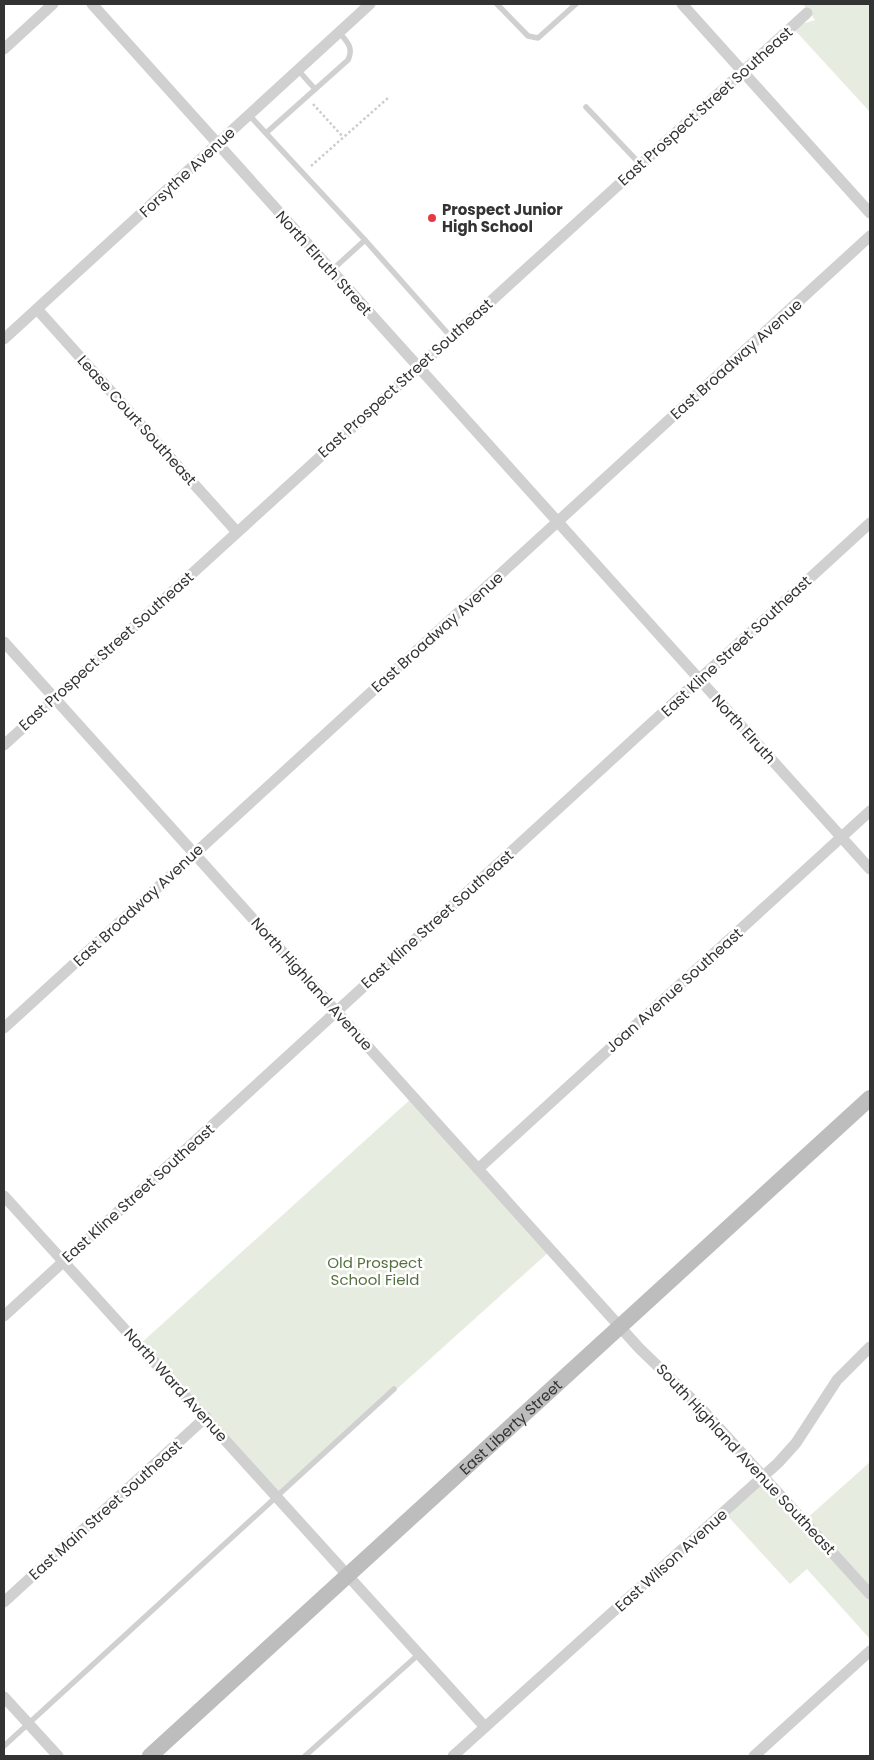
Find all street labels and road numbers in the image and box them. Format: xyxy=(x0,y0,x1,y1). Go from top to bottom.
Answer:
street label: East Prospect Street Southeast xyxy=(613,22,797,190)
street label: Forsythe Avenue xyxy=(135,122,239,222)
street label: North Elruth Street xyxy=(271,206,377,320)
street label: East Prospect Street Southeast xyxy=(313,294,497,462)
street label: East Broadway Avenue xyxy=(665,294,807,424)
street label: Lease Court Southeast xyxy=(73,350,201,490)
street label: East Prospect Street Southeast xyxy=(14,567,198,735)
street label: East Broadway Avenue xyxy=(366,567,508,697)
street label: East Kline Street Southeast xyxy=(656,571,816,721)
street label: North Elruth xyxy=(707,690,781,768)
street label: East Broadway Avenue xyxy=(68,839,208,971)
street label: East Kline Street Southeast xyxy=(356,845,518,993)
street label: North Highland Avenue xyxy=(246,913,378,1055)
street label: Joan Avenue Southeast xyxy=(601,923,747,1057)
street label: East Kline Street Southeast xyxy=(57,1119,219,1267)
street label: North Ward Avenue xyxy=(119,1324,233,1446)
street label: South Highland Avenue Southeast xyxy=(652,1359,840,1559)
street label: East Liberty Street xyxy=(454,1374,566,1479)
street label: East Main Street Southeast xyxy=(24,1436,186,1584)
street label: East Wilson Avenue xyxy=(610,1504,732,1616)

